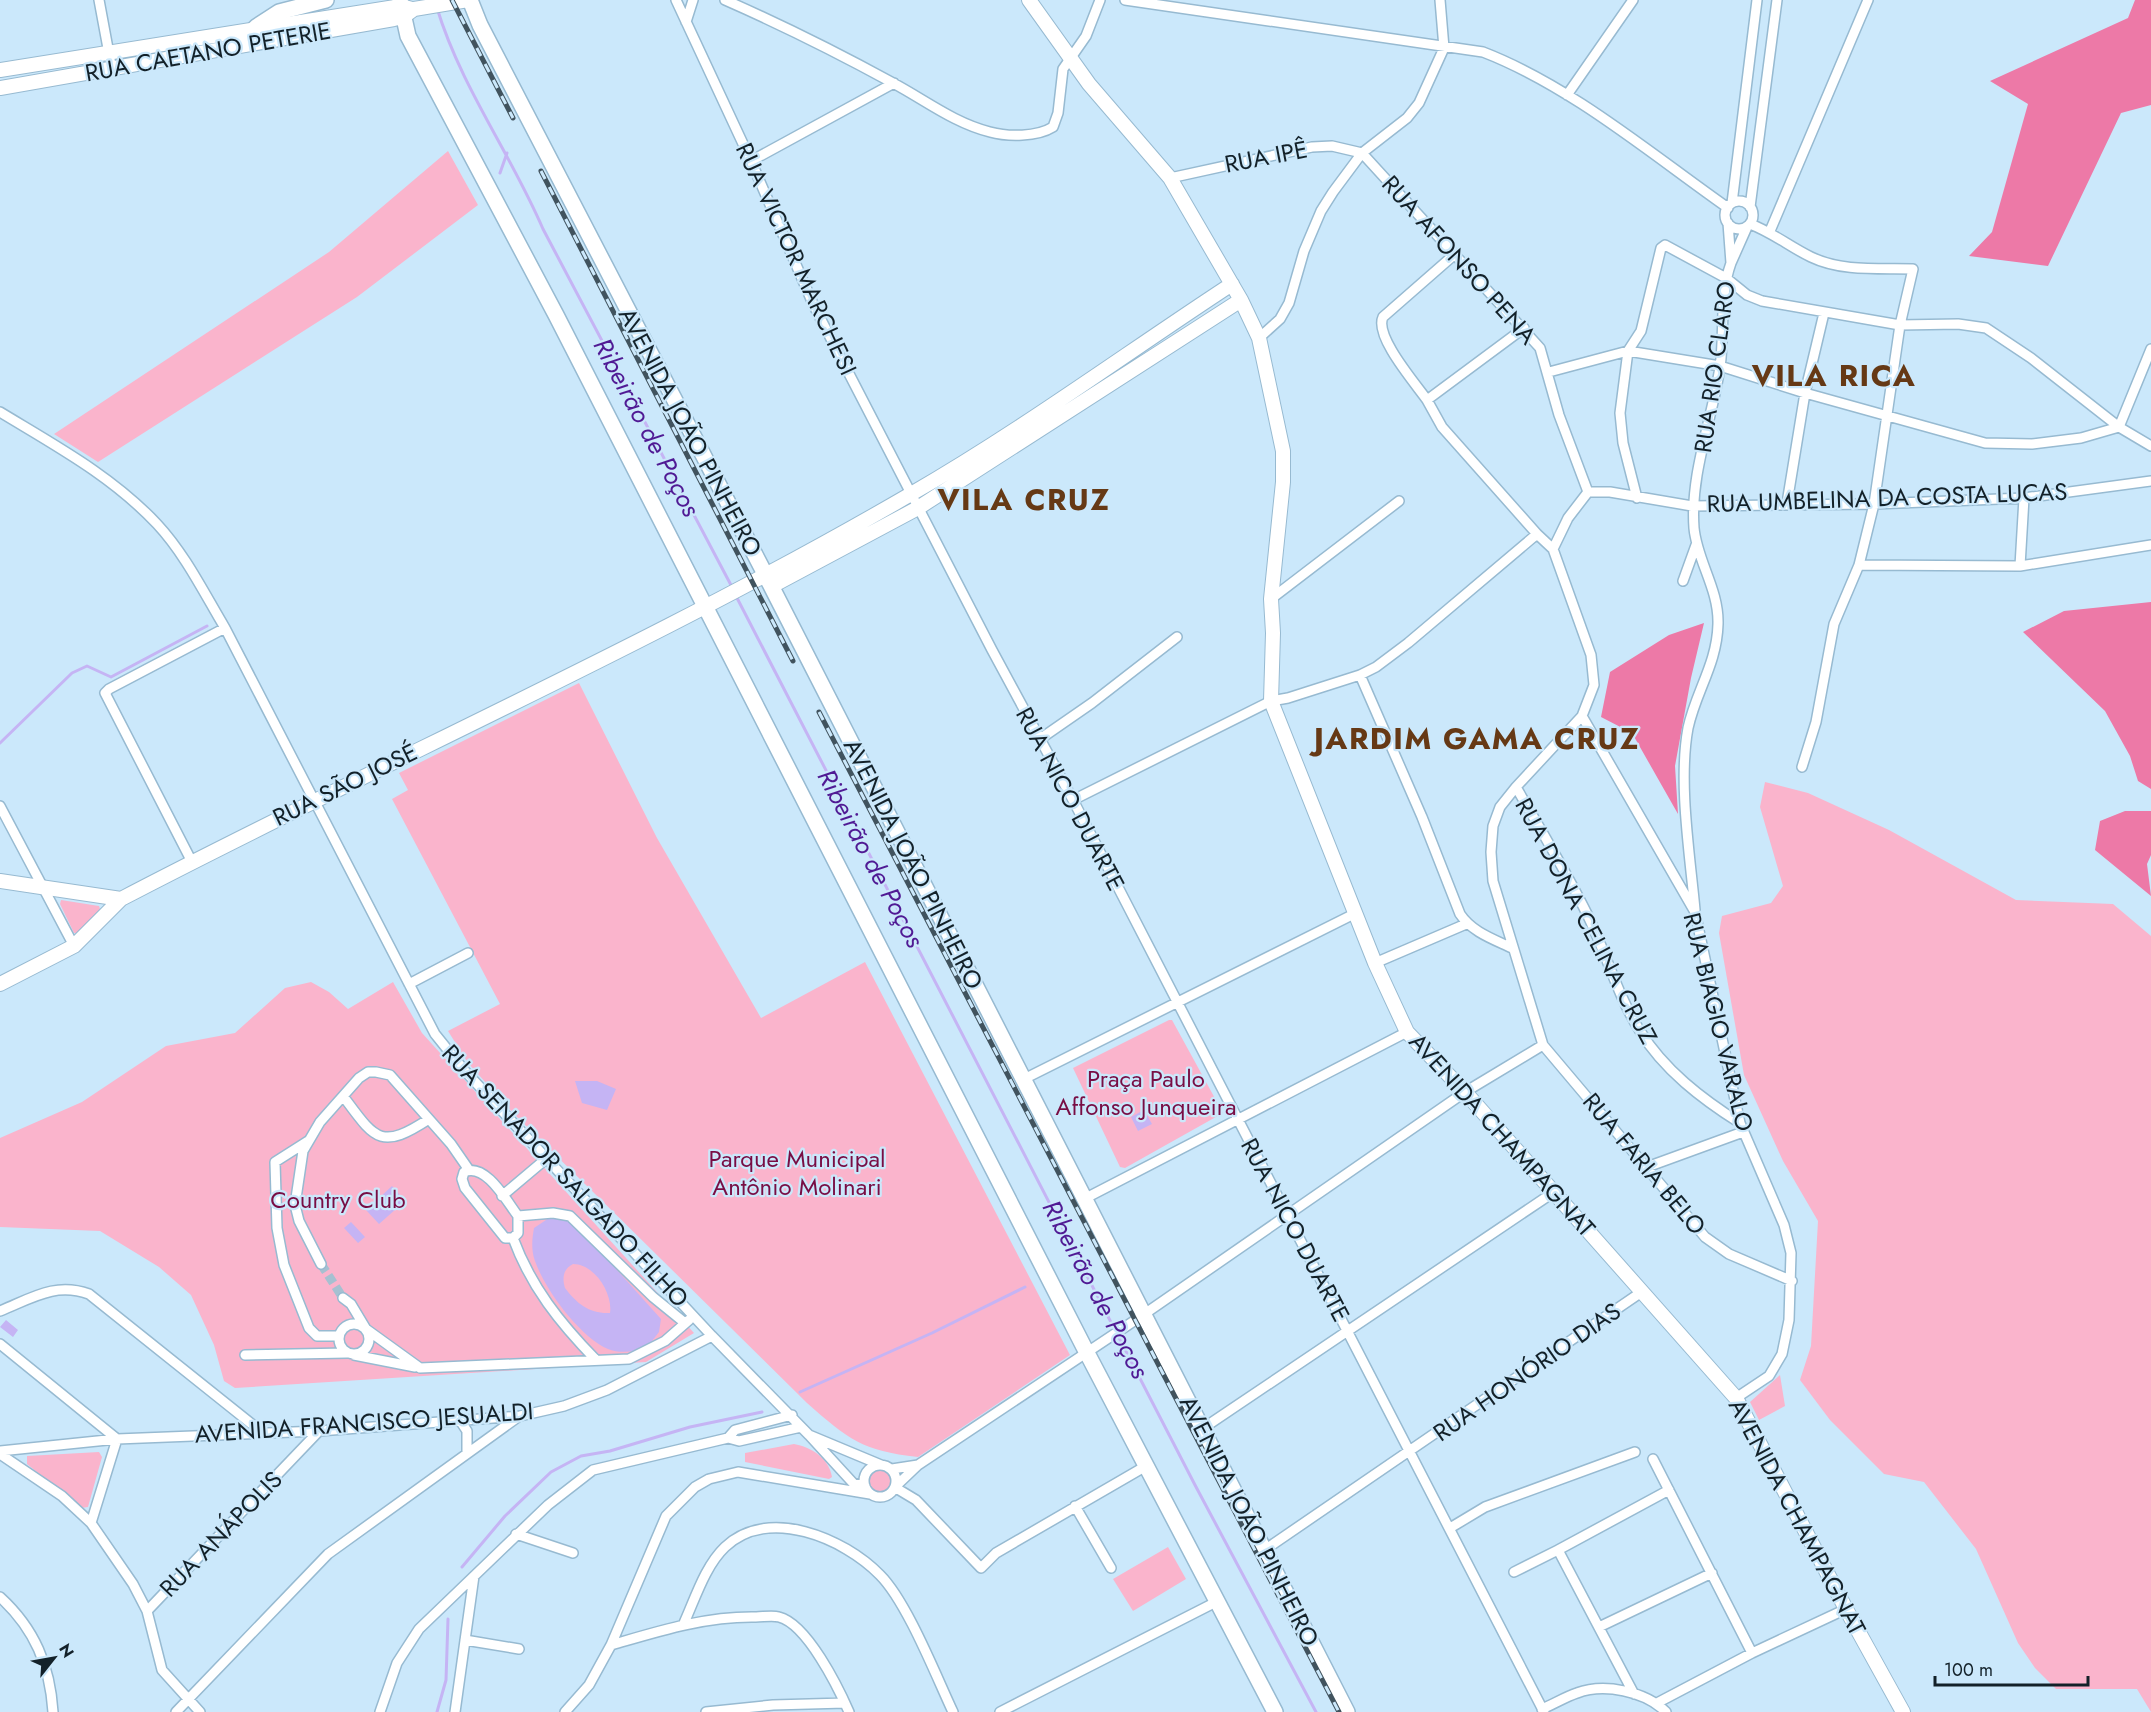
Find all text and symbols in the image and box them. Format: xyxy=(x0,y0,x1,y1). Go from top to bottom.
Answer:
street label: RUA CAETANO PETERIE xyxy=(82,13,334,90)
street label: RUA IPÊ xyxy=(1221,131,1310,182)
street label: RUA VICTOR MARCHESI xyxy=(727,137,866,381)
street label: RUA AFONSO PENA xyxy=(1374,167,1545,352)
street label: RUA RIO CLARO xyxy=(1685,279,1744,455)
street label: AVENIDA JOÃO PINHEIRO xyxy=(610,301,771,562)
water label: Ribeirão de Poços xyxy=(584,331,710,524)
district label: VILA RICA xyxy=(1751,354,1916,397)
street label: RUA UMBELINA DA COSTA LUCAS xyxy=(1706,474,2068,521)
district label: VILA CRUZ xyxy=(936,478,1111,521)
street label: RUA NICO DUARTE xyxy=(1007,701,1134,897)
district label: JARDIM GAMA CRUZ xyxy=(1309,717,1640,760)
street label: AVENIDA JOÃO PINHEIRO xyxy=(835,732,992,995)
street label: RUA SÃO JOSÉ xyxy=(267,734,423,835)
water label: Ribeirão de Poços xyxy=(808,762,934,955)
street label: RUA DONA CELINA CRUZ xyxy=(1507,791,1666,1050)
street label: RUA BIAGIO VARALO xyxy=(1674,909,1763,1135)
street label: AVENIDA CHAMPAGNAT xyxy=(1401,1025,1604,1244)
street label: RUA SENADOR SALGADO FILHO xyxy=(434,1036,697,1315)
park label: Praça Paulo Affonso Junqueira xyxy=(1056,1061,1236,1124)
street label: RUA FARIA BELO xyxy=(1575,1085,1714,1242)
street label: RUA NICO DUARTE xyxy=(1232,1132,1359,1328)
park label: Parque Municipal Antônio Molinari xyxy=(708,1141,886,1204)
park label: Country Club xyxy=(270,1182,406,1217)
water label: Ribeirão de Poços xyxy=(1033,1193,1159,1386)
street label: RUA HONÓRIO DIAS xyxy=(1426,1294,1628,1450)
street label: AVENIDA JOÃO PINHEIRO xyxy=(1171,1389,1328,1652)
street label: AVENIDA CHAMPAGNAT xyxy=(1720,1392,1875,1641)
street label: AVENIDA FRANCISCO JESUALDI xyxy=(193,1393,535,1452)
street label: RUA ANÁPOLIS xyxy=(151,1463,290,1605)
north arrow xyxy=(24,1628,84,1688)
text: N xyxy=(53,1639,80,1662)
scale bar xyxy=(1935,1649,2088,1687)
text: 100 m xyxy=(1944,1657,1993,1683)

